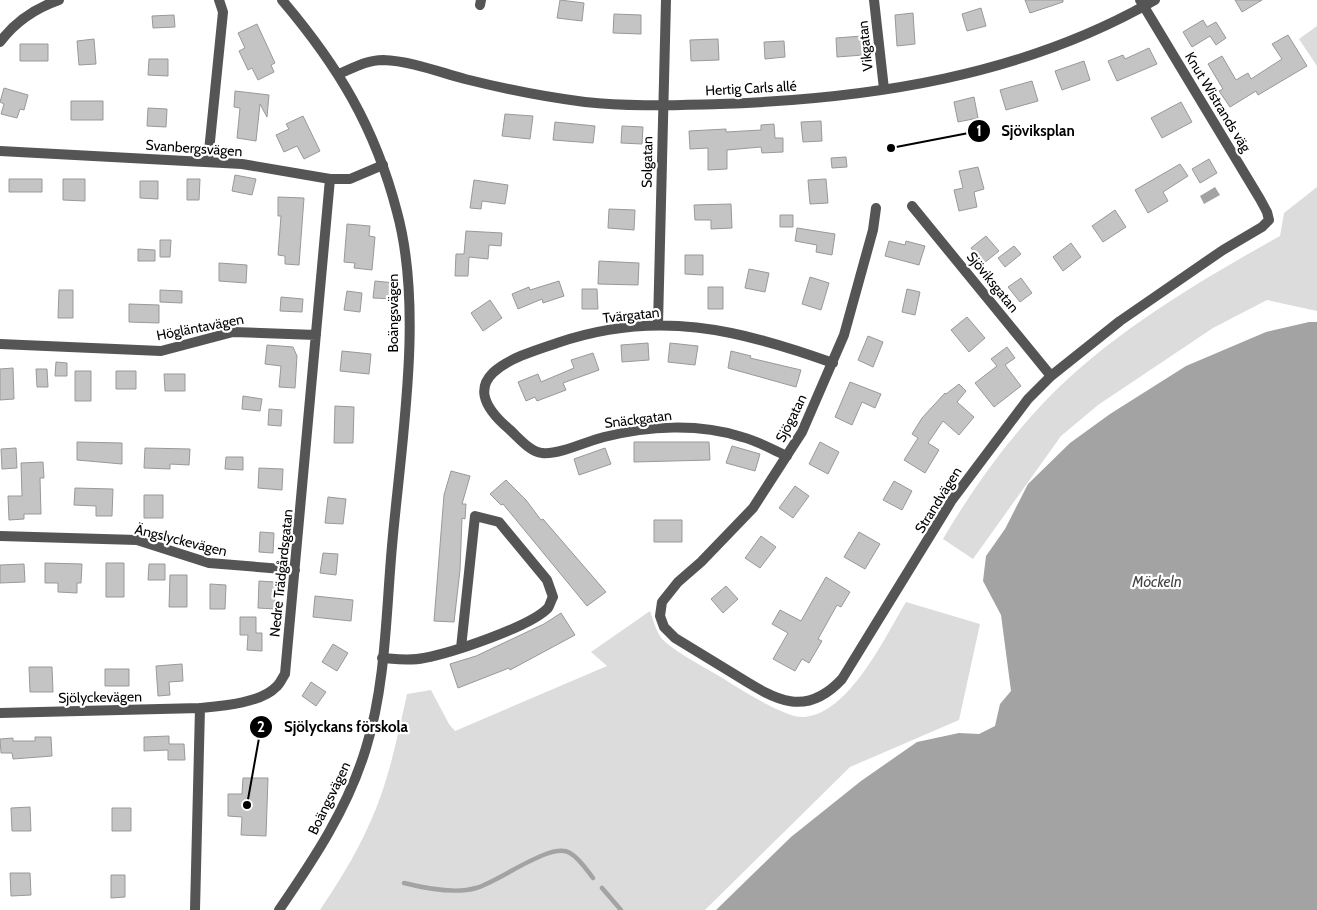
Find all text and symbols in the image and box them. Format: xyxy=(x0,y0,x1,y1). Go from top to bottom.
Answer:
street label: Vikgatan xyxy=(853,20,877,72)
street label: Knut Wistrands väg xyxy=(1181,49,1256,156)
street label: Hertig Carls allé xyxy=(705,77,797,99)
callout: Sjöviksplan xyxy=(966,116,1085,146)
text: 1 xyxy=(976,122,982,140)
text: Sjöviksplan xyxy=(1001,122,1075,140)
street label: Svanbergsvägen xyxy=(145,136,243,160)
street label: Solgatan xyxy=(638,136,656,188)
street label: Sjöviksgatan xyxy=(963,248,1023,316)
street label: Boängsvägen xyxy=(384,273,402,352)
street label: Tvärgatan xyxy=(602,303,660,327)
street label: Högläntavägen xyxy=(155,310,245,344)
street label: Sjögatan xyxy=(771,391,811,445)
street label: Snäckgatan xyxy=(603,406,673,432)
street label: Strandvägen xyxy=(911,463,966,536)
street label: Nedre Trädgårdsgatan xyxy=(265,508,297,638)
street label: Ängslyckevägen xyxy=(133,520,229,560)
water label: Möckeln xyxy=(1131,573,1182,591)
street label: Sjölyckevägen xyxy=(58,687,142,707)
callout: Sjölyckans förskola xyxy=(249,712,418,742)
text: 2 xyxy=(257,718,265,736)
text: Sjölyckans förskola xyxy=(284,718,408,736)
street label: Boängsvägen xyxy=(304,758,354,837)

